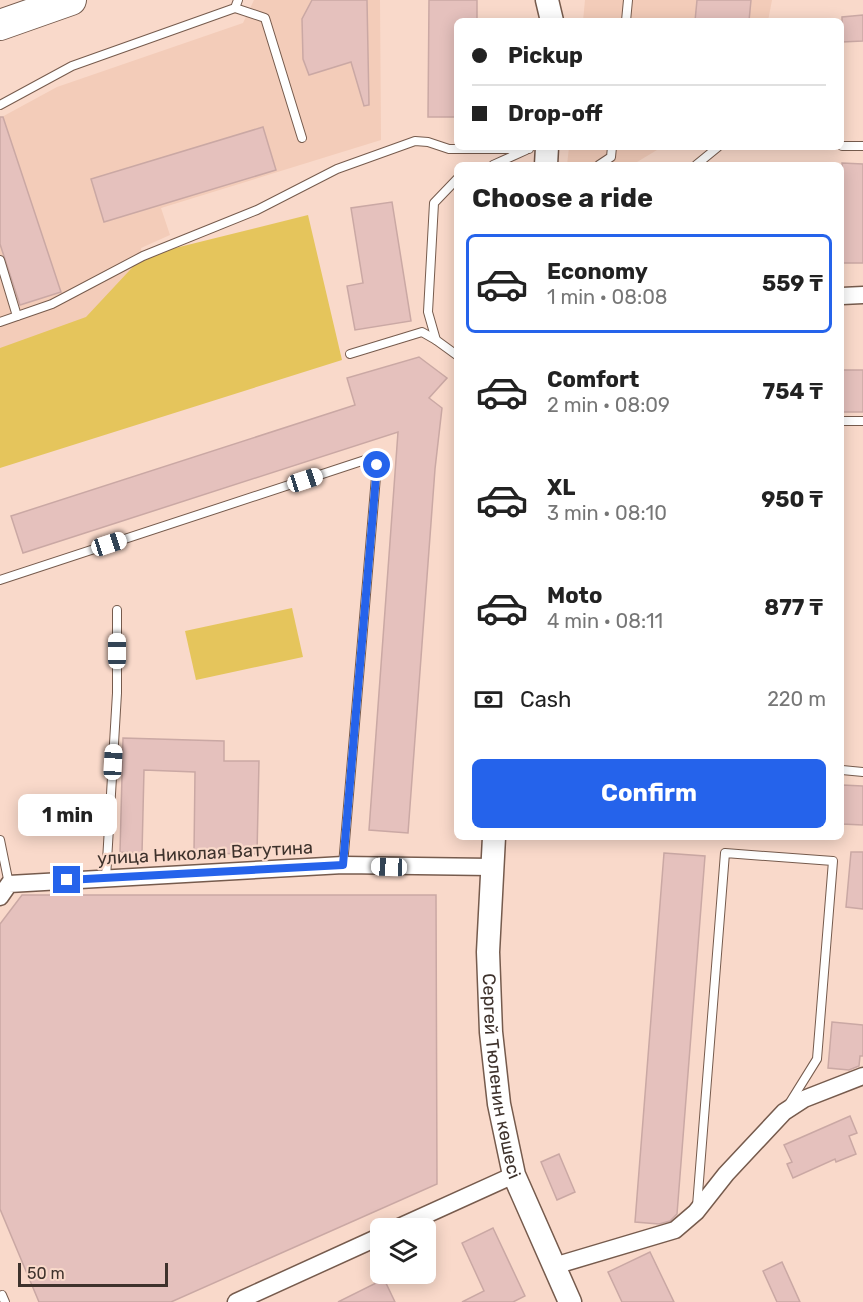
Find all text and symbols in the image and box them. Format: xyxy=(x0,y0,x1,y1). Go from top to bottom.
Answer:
text: Pickup xyxy=(508,42,583,69)
text: Drop-off xyxy=(508,100,603,127)
text: Choose a ride xyxy=(472,182,653,214)
icon: car xyxy=(475,257,529,311)
text: Economy xyxy=(547,258,648,285)
text: 559 ₸ xyxy=(762,270,823,297)
text: 1 min · 08:08 xyxy=(547,285,668,309)
icon: car xyxy=(475,365,529,419)
text: Comfort xyxy=(547,366,639,393)
text: 754 ₸ xyxy=(763,378,823,405)
text: 2 min · 08:09 xyxy=(547,393,670,417)
route start xyxy=(363,451,390,478)
car xyxy=(285,466,325,494)
icon: car xyxy=(475,473,529,527)
text: XL xyxy=(547,474,575,501)
text: 950 ₸ xyxy=(761,486,823,513)
text: 3 min · 08:10 xyxy=(547,501,667,525)
car xyxy=(89,530,129,558)
icon: car xyxy=(475,581,529,635)
text: Moto xyxy=(547,582,602,609)
text: 877 ₸ xyxy=(764,594,823,621)
text: 4 min · 08:11 xyxy=(547,609,663,633)
car xyxy=(108,633,126,669)
icon: cash xyxy=(472,683,505,716)
text: Cash xyxy=(520,686,571,713)
text: 220 m xyxy=(767,687,826,711)
car xyxy=(103,744,123,780)
button: Confirm xyxy=(472,759,826,828)
callout: 1 min xyxy=(17,793,116,835)
text: 1 min xyxy=(42,803,93,827)
street label: улица Николая Ватутина xyxy=(97,836,313,870)
car xyxy=(371,857,407,877)
route end xyxy=(53,866,80,893)
street label: Сергей Тюленин көшесі xyxy=(478,973,525,1182)
map controls xyxy=(370,1218,436,1284)
button: layers xyxy=(370,1218,436,1284)
scale bar xyxy=(18,1260,168,1288)
text: 50 m xyxy=(27,1264,65,1283)

